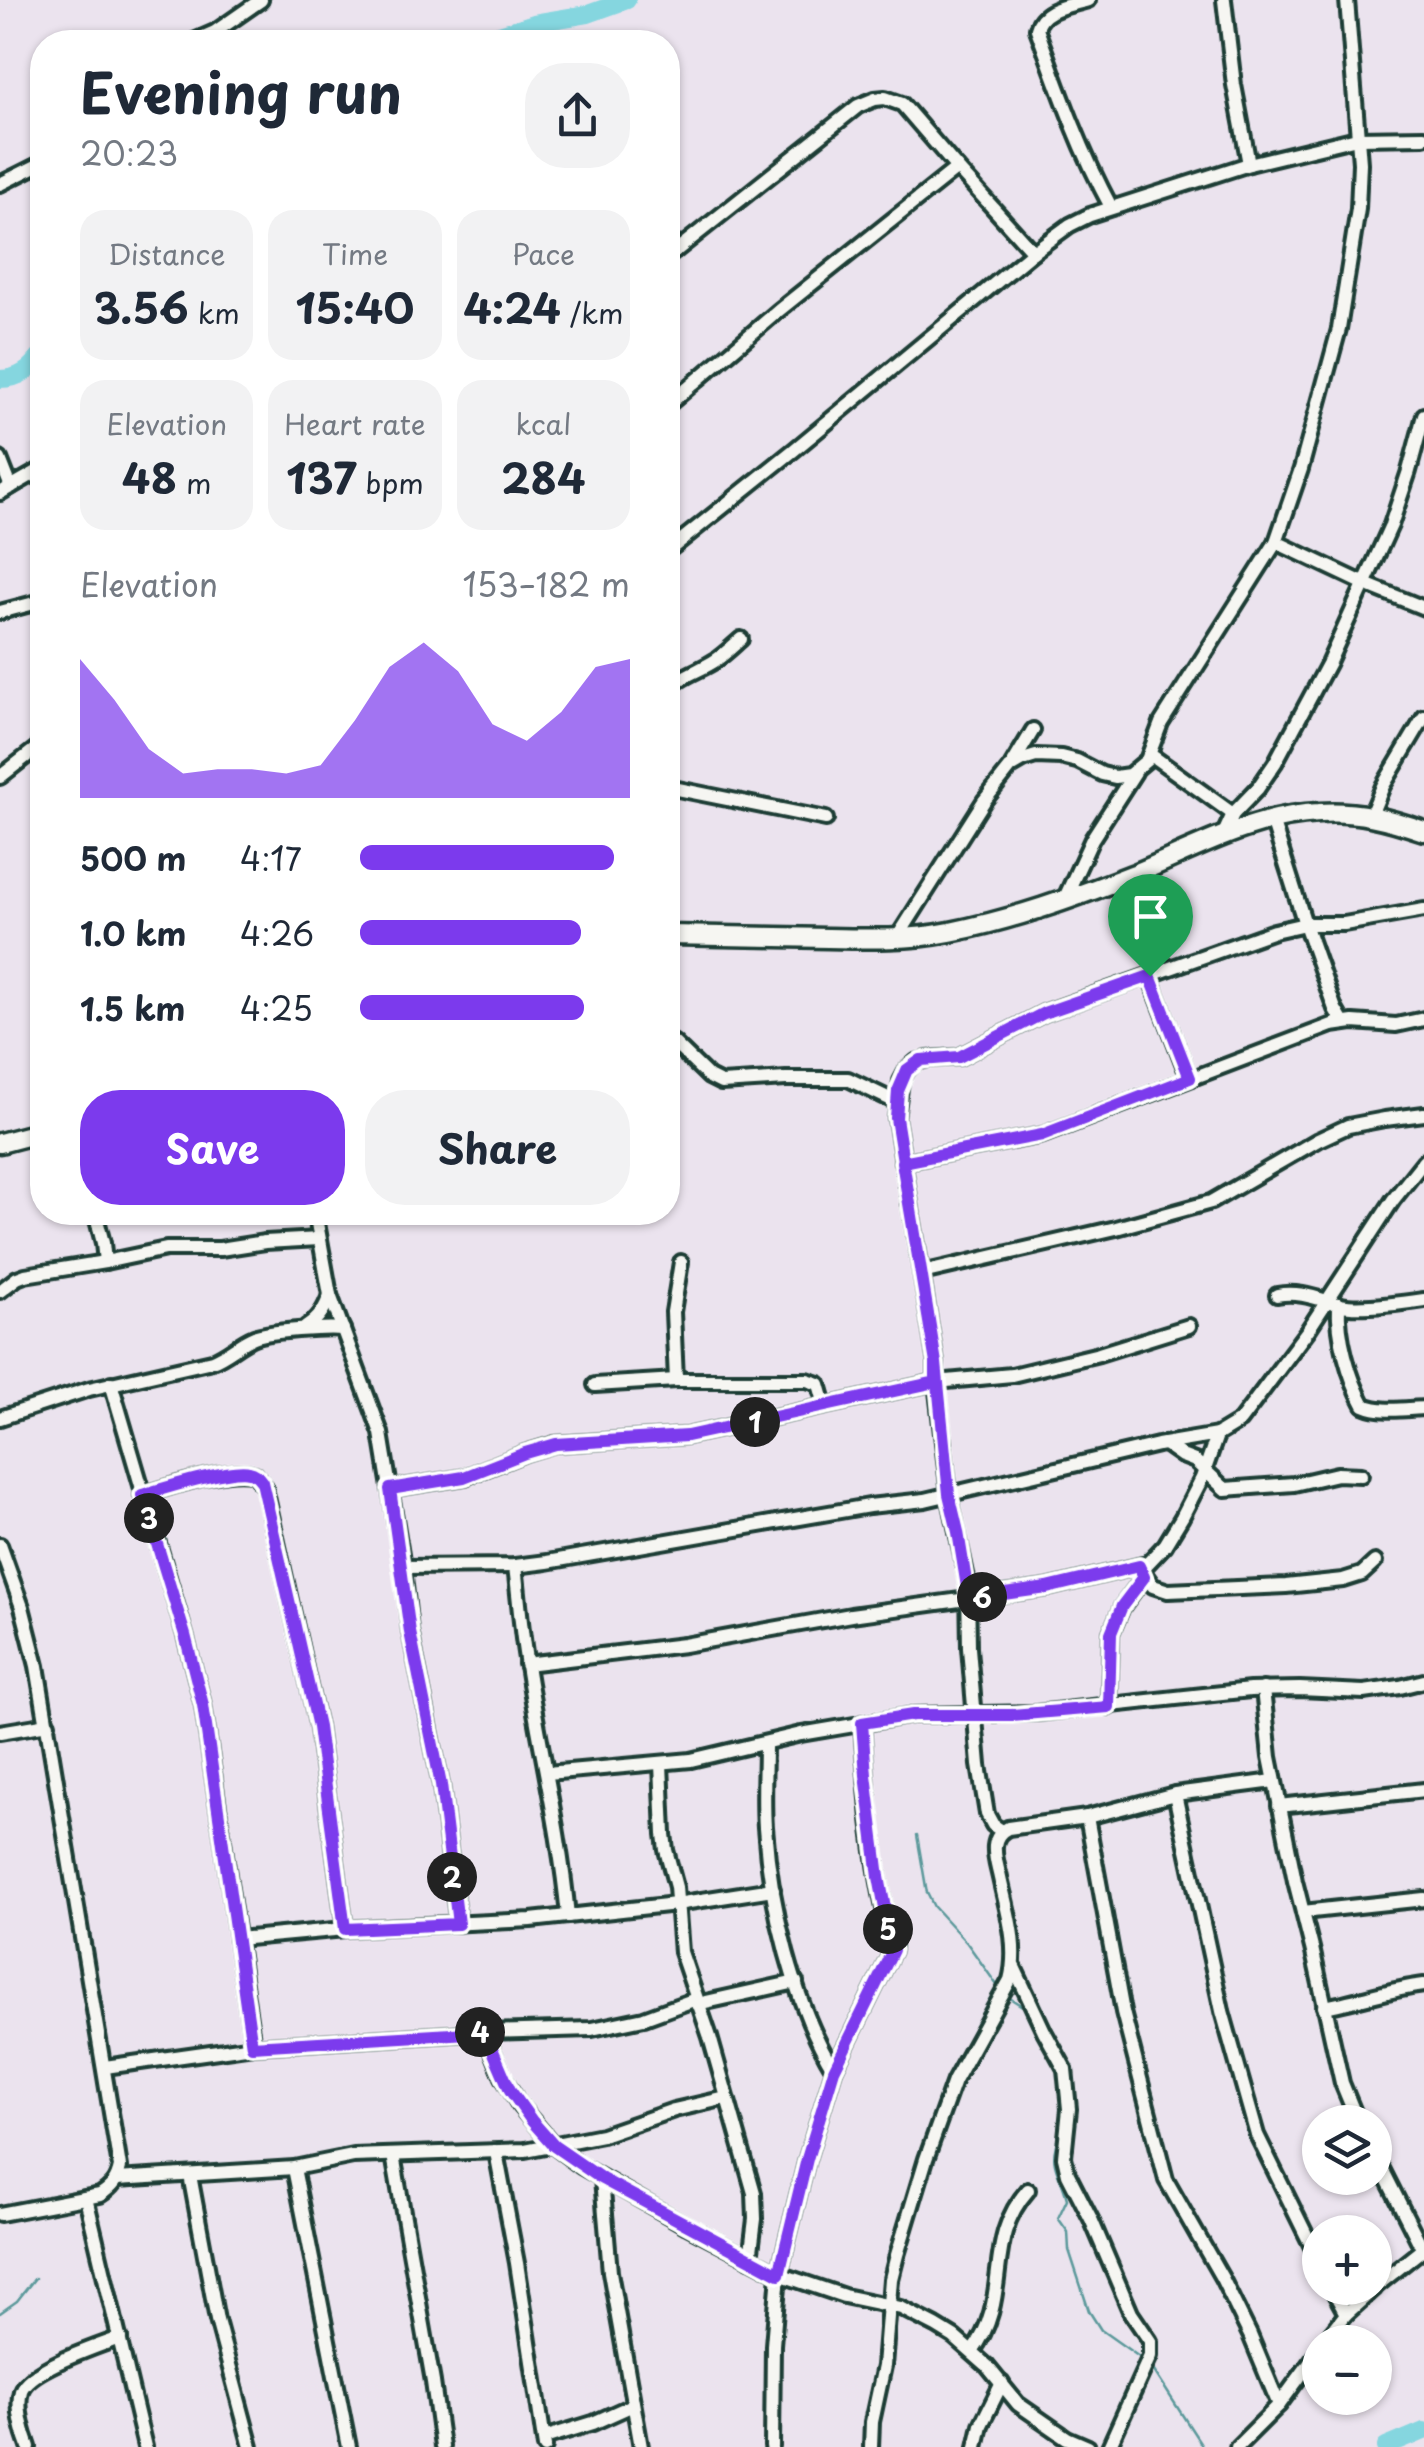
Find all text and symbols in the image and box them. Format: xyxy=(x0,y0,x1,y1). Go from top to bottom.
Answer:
text: Evening run xyxy=(80,50,402,133)
button: share xyxy=(525,63,630,168)
text: 20:23 xyxy=(80,129,178,177)
text: Distance xyxy=(108,232,225,275)
text: Time xyxy=(322,232,388,275)
text: Pace xyxy=(512,232,575,275)
text: 3.56 xyxy=(93,275,189,338)
text: 15:40 xyxy=(295,275,414,338)
text: 4:24 xyxy=(463,275,561,338)
text: km xyxy=(189,291,240,334)
text: /km xyxy=(561,291,623,334)
text: Elevation xyxy=(106,402,227,445)
text: Heart rate xyxy=(284,402,426,445)
text: kcal xyxy=(515,402,571,445)
text: 48 xyxy=(122,445,177,508)
text: 137 xyxy=(286,445,357,508)
text: 284 xyxy=(501,445,586,508)
text: m xyxy=(177,461,212,504)
text: bpm xyxy=(357,461,424,504)
text: Elevation xyxy=(80,560,218,608)
text: 153–182 m xyxy=(462,560,630,608)
text: 500 m xyxy=(80,834,186,882)
text: 4:17 xyxy=(240,834,302,882)
pin xyxy=(1108,874,1193,977)
icon: arrive xyxy=(1123,889,1178,944)
text: 1.0 km xyxy=(80,909,186,957)
text: 4:26 xyxy=(240,909,314,957)
text: 1.5 km xyxy=(80,984,185,1032)
text: 4:25 xyxy=(240,984,313,1032)
button: Save xyxy=(80,1090,345,1205)
button: Share xyxy=(365,1090,630,1205)
pin: 1 xyxy=(730,1397,780,1447)
text: 1 xyxy=(748,1400,762,1443)
pin: 3 xyxy=(124,1493,174,1543)
text: 3 xyxy=(140,1496,158,1539)
pin: 6 xyxy=(957,1572,1007,1622)
text: 6 xyxy=(972,1575,992,1618)
pin: 2 xyxy=(427,1852,477,1902)
text: 2 xyxy=(442,1855,462,1898)
pin: 5 xyxy=(863,1904,913,1954)
text: 5 xyxy=(879,1907,897,1950)
pin: 4 xyxy=(455,2007,505,2057)
text: 4 xyxy=(470,2010,490,2053)
map controls xyxy=(1302,2105,1392,2415)
button: layers xyxy=(1302,2105,1392,2195)
button: + xyxy=(1302,2215,1392,2305)
button: − xyxy=(1302,2325,1392,2415)

